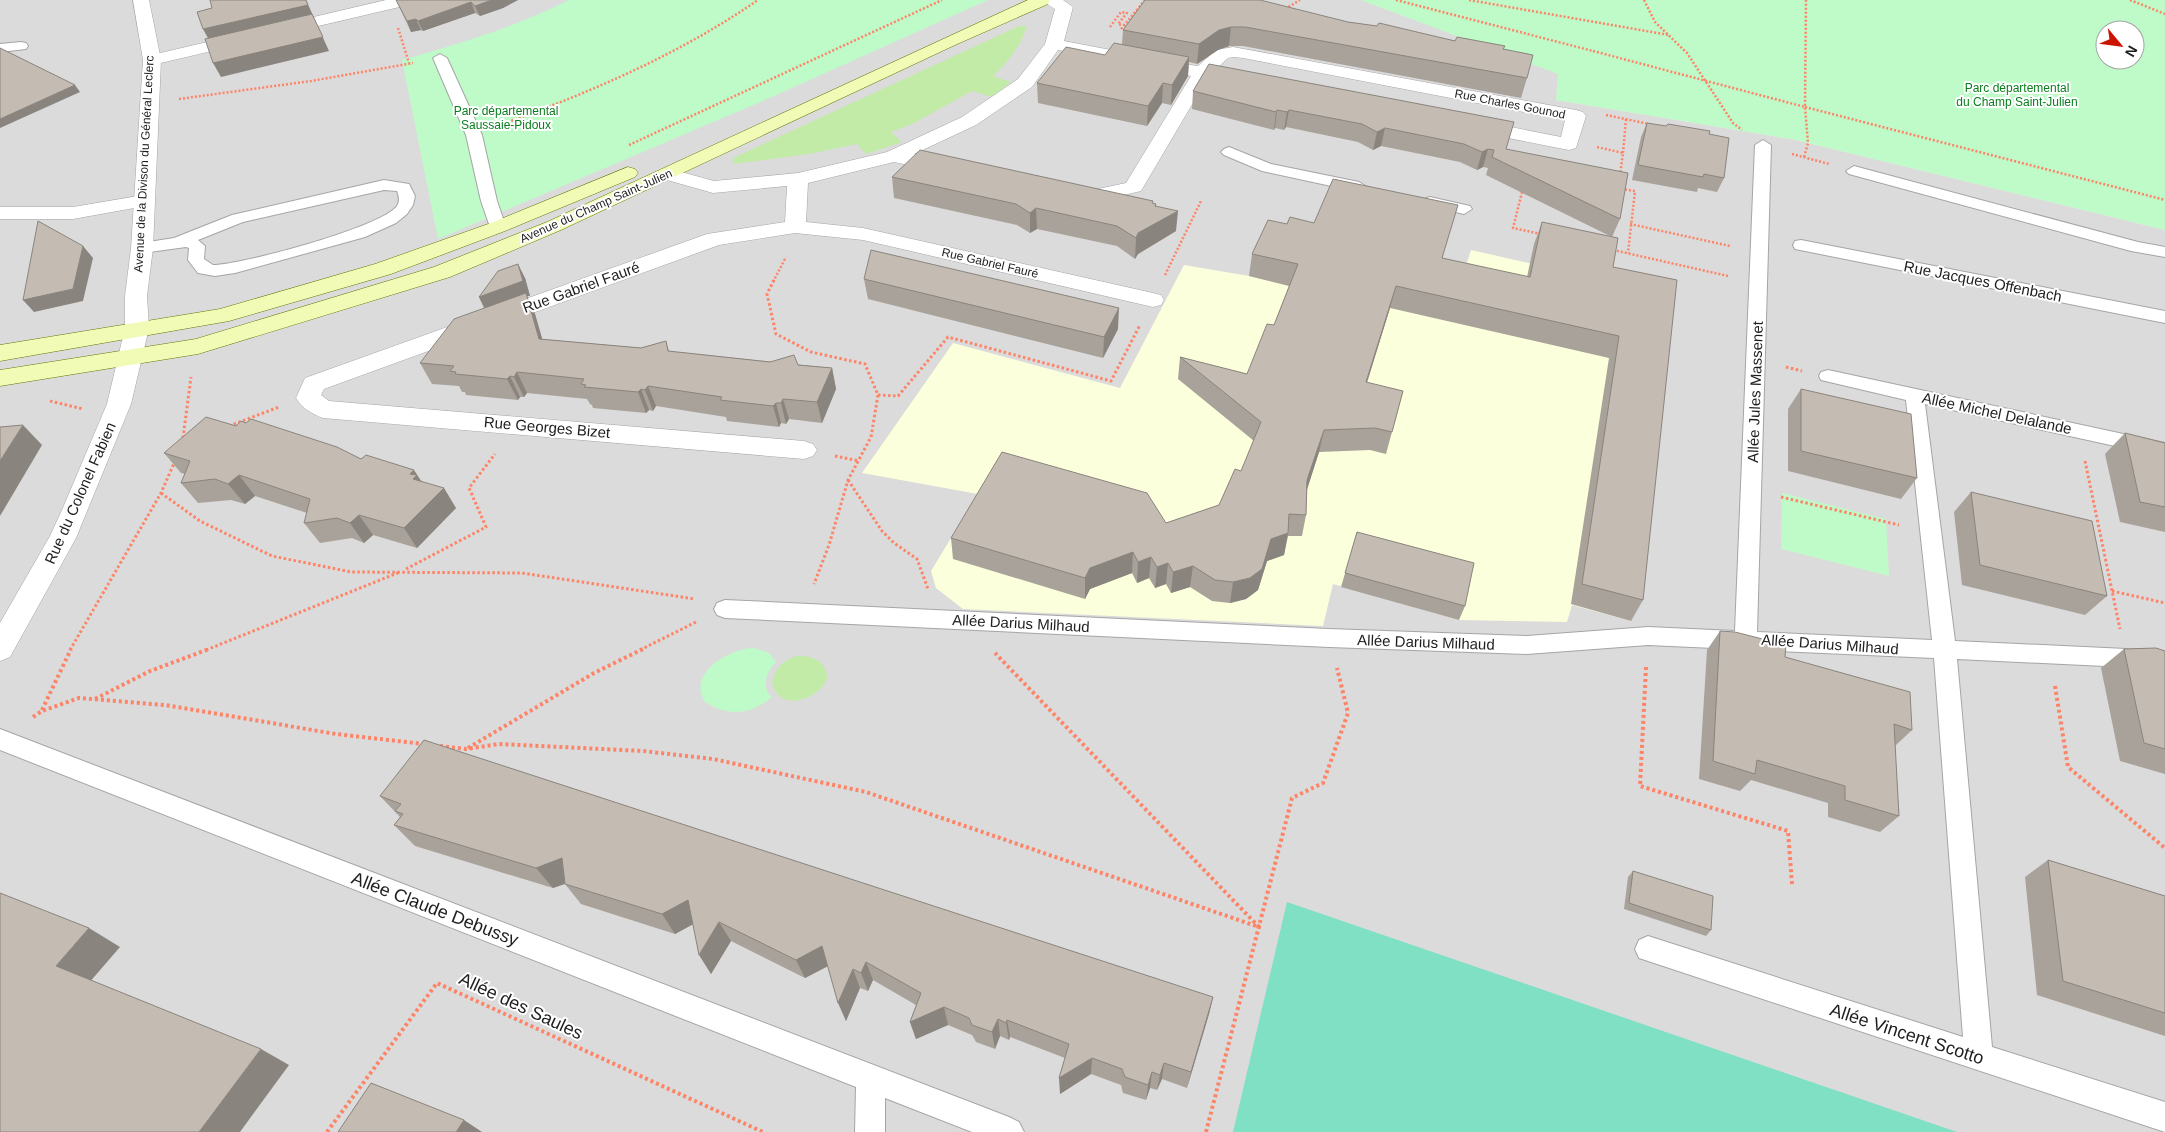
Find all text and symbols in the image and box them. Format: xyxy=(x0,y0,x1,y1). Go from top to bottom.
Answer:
north arrow xyxy=(2095,20,2145,70)
text: N xyxy=(2122,43,2141,60)
street label: Avenue de la Divison du Général Leclerc xyxy=(131,55,157,273)
park label: Parc départemental du Champ Saint-Julien xyxy=(1956,81,2078,109)
street label: Rue Charles Gounod xyxy=(1453,86,1567,122)
park label: Parc départemental Saussaie-Pidoux xyxy=(454,104,558,132)
street label: Avenue du Champ Saint-Julien xyxy=(518,166,674,246)
street label: Rue Gabriel Fauré xyxy=(940,245,1040,281)
street label: Rue Jacques Offenbach xyxy=(1903,257,2063,305)
street label: Rue Gabriel Fauré xyxy=(520,258,642,316)
street label: Allée Jules Massenet xyxy=(1744,320,1766,463)
street label: Allée Michel Delalande xyxy=(1921,389,2073,437)
street label: Rue Georges Bizet xyxy=(483,413,612,441)
street label: Rue du Colonel Fabien xyxy=(41,419,119,567)
street label: Allée Darius Milhaud xyxy=(952,611,1090,635)
street label: Allée Darius Milhaud xyxy=(1357,631,1495,653)
street label: Allée Darius Milhaud xyxy=(1761,631,1899,657)
street label: Allée Claude Debussy xyxy=(349,868,521,950)
street label: Allée des Saules xyxy=(456,969,586,1043)
street label: Allée Vincent Scotto xyxy=(1827,1000,1987,1068)

